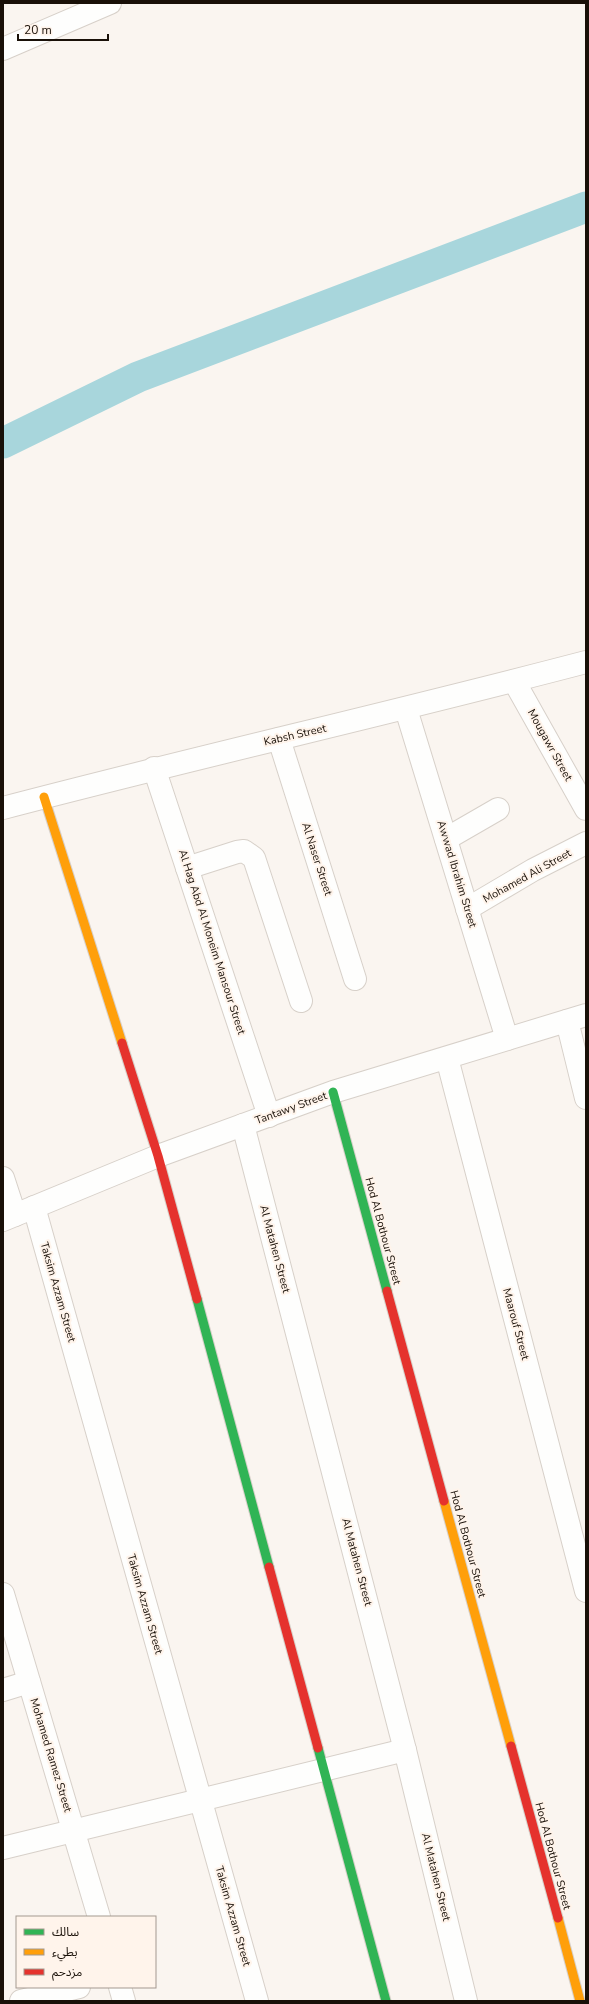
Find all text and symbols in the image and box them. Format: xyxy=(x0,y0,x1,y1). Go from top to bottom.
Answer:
scale bar xyxy=(18,16,108,42)
text: 20 m xyxy=(24,22,52,38)
street label: Mougawr Street xyxy=(524,706,576,784)
street label: Kabsh Street xyxy=(262,721,328,749)
street label: Awwad Ibrahim Street xyxy=(434,819,480,930)
street label: Al Naser Street xyxy=(298,821,336,898)
street label: Mohamed Ali Street xyxy=(480,845,574,907)
street label: Al Hag Abd Al Moneim Mansour Street xyxy=(175,848,249,1037)
street label: Tantawy Street xyxy=(253,1088,329,1128)
street label: Hod Al Bothour Street xyxy=(361,1176,405,1286)
street label: Al Matahen Street xyxy=(256,1203,294,1295)
street label: Taksim Azzam Street xyxy=(37,1240,79,1344)
street label: Maarouf Street xyxy=(499,1286,533,1362)
street label: Hod Al Bothour Street xyxy=(446,1489,490,1599)
street label: Al Matahen Street xyxy=(338,1516,376,1608)
street label: Taksim Azzam Street xyxy=(124,1552,166,1656)
street label: Mohamed Ramez Street xyxy=(27,1696,76,1814)
street label: Hod Al Bothour Street xyxy=(531,1801,575,1911)
street label: Al Matahen Street xyxy=(418,1831,454,1923)
street label: Taksim Azzam Street xyxy=(212,1864,254,1968)
legend xyxy=(16,1916,156,1988)
text: سالك xyxy=(52,1924,79,1940)
text: بطيء xyxy=(52,1944,78,1962)
text: مزدحم xyxy=(52,1964,82,1981)

